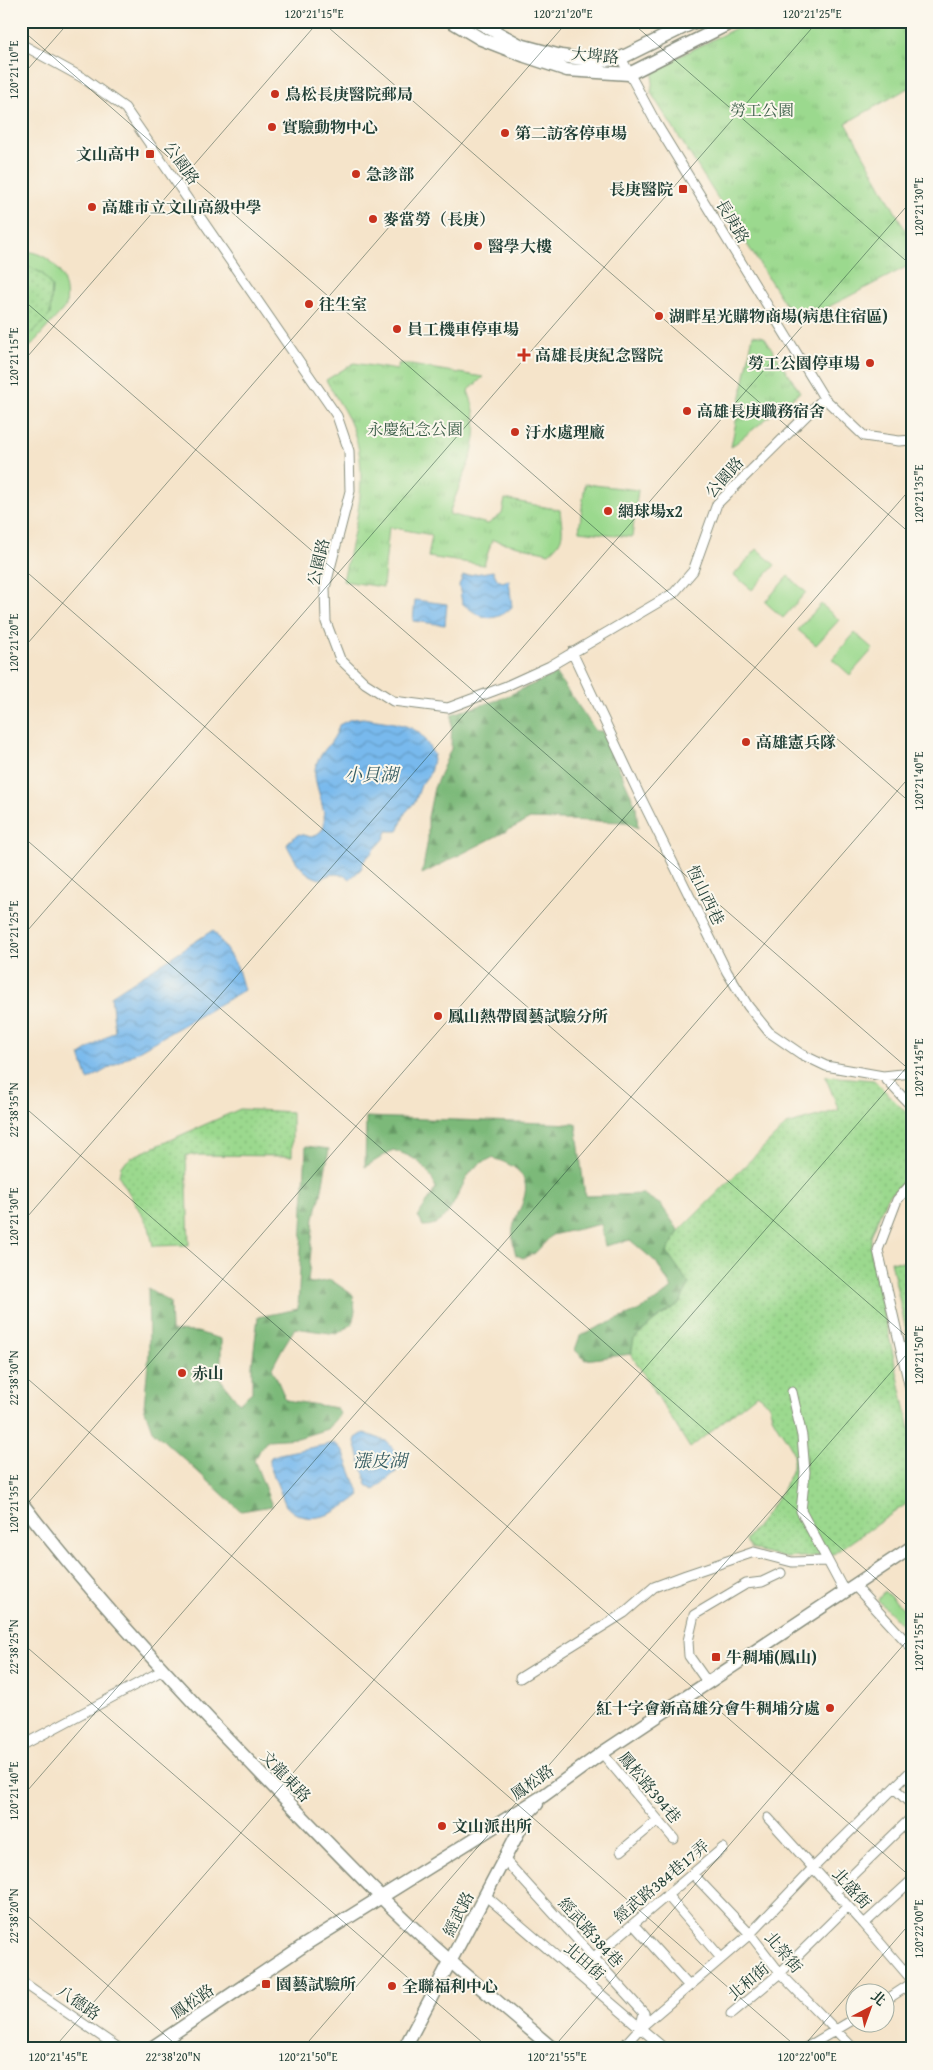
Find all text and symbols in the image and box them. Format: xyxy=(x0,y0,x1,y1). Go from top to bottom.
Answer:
text: 120°21'15"E xyxy=(284,5,344,22)
text: 120°21'20"E xyxy=(533,5,593,22)
text: 120°21'25"E xyxy=(782,5,842,22)
text: 120°21'10"E xyxy=(5,40,22,100)
street label: 大埤路 xyxy=(570,41,620,69)
place label: 鳥松長庚醫院郵局 xyxy=(285,82,413,106)
marker: 鳥松長庚醫院郵局 xyxy=(269,88,281,100)
park label: 勞工公園 xyxy=(730,98,794,122)
place label: 實驗動物中心 xyxy=(282,115,378,139)
marker: 實驗動物中心 xyxy=(266,121,278,133)
place label: 第二訪客停車場 xyxy=(515,121,627,145)
marker: 第二訪客停車場 xyxy=(499,127,511,139)
street label: 公園路 xyxy=(158,136,206,190)
place label: 文山高中 xyxy=(76,142,140,166)
marker: 文山高中 xyxy=(144,148,156,160)
place label: 急診部 xyxy=(366,162,415,186)
marker: 急診部 xyxy=(350,168,362,180)
place label: 長庚醫院 xyxy=(609,177,673,201)
text: 120°21'30"E xyxy=(910,177,927,237)
marker: 長庚醫院 xyxy=(677,183,689,195)
street label: 長庚路 xyxy=(710,194,756,248)
place label: 高雄市立文山高級中學 xyxy=(102,195,262,219)
marker: 高雄市立文山高級中學 xyxy=(86,201,98,213)
place label: 麥當勞（長庚） xyxy=(383,207,495,231)
marker: 麥當勞（長庚） xyxy=(367,213,379,225)
place label: 醫學大樓 xyxy=(488,234,552,258)
marker: 醫學大樓 xyxy=(472,240,484,252)
place label: 往生室 xyxy=(319,292,367,316)
marker: 往生室 xyxy=(303,298,315,310)
place label: 湖畔星光購物商場(病患住宿區) xyxy=(669,304,888,328)
marker: 湖畔星光購物商場(病患住宿區) xyxy=(653,310,665,322)
place label: 員工機車停車場 xyxy=(407,317,519,341)
marker: 員工機車停車場 xyxy=(391,323,403,335)
text: 120°21'15"E xyxy=(5,327,22,387)
place label: 高雄長庚紀念醫院 xyxy=(535,343,663,367)
marker: 高雄長庚紀念醫院 xyxy=(517,348,531,362)
place label: 勞工公園停車場 xyxy=(748,351,860,375)
marker: 勞工公園停車場 xyxy=(864,357,876,369)
place label: 高雄長庚職務宿舍 xyxy=(697,399,825,423)
marker: 高雄長庚職務宿舍 xyxy=(681,405,693,417)
park label: 永慶紀念公園 xyxy=(367,417,463,441)
place label: 汙水處理廠 xyxy=(525,420,605,444)
marker: 汙水處理廠 xyxy=(509,426,521,438)
street label: 公園路 xyxy=(699,451,749,503)
text: 120°21'35"E xyxy=(910,464,927,524)
place label: 網球場x2 xyxy=(618,499,683,523)
marker: 網球場x2 xyxy=(602,505,614,517)
street label: 公園路 xyxy=(301,536,335,588)
text: 120°21'20"E xyxy=(5,613,22,673)
place label: 高雄憲兵隊 xyxy=(756,730,836,754)
marker: 高雄憲兵隊 xyxy=(740,736,752,748)
text: 120°21'40"E xyxy=(910,751,927,811)
water label: 小貝湖 xyxy=(344,761,401,788)
street label: 恆山西巷 xyxy=(681,861,731,929)
text: 120°21'25"E xyxy=(5,900,22,960)
place label: 鳳山熱帶園藝試驗分所 xyxy=(448,1004,608,1028)
marker: 鳳山熱帶園藝試驗分所 xyxy=(432,1010,444,1022)
text: 120°21'45"E xyxy=(910,1038,927,1098)
text: 22°38'35"N xyxy=(5,1082,22,1138)
text: 120°21'30"E xyxy=(5,1187,22,1247)
text: 120°21'50"E xyxy=(910,1325,927,1385)
text: 22°38'30"N xyxy=(5,1350,22,1406)
place label: 赤山 xyxy=(192,1361,224,1385)
marker: 赤山 xyxy=(176,1367,188,1379)
water label: 漲皮湖 xyxy=(353,1447,410,1474)
text: 120°21'35"E xyxy=(5,1474,22,1534)
text: 120°21'55"E xyxy=(910,1612,927,1672)
text: 22°38'25"N xyxy=(5,1619,22,1675)
place label: 牛稠埔(鳳山) xyxy=(726,1645,817,1669)
marker: 牛稠埔(鳳山) xyxy=(710,1651,722,1663)
place label: 紅十字會新高雄分會牛稠埔分處 xyxy=(596,1696,820,1720)
marker: 紅十字會新高雄分會牛稠埔分處 xyxy=(824,1702,836,1714)
street label: 文龍東路 xyxy=(255,1745,317,1807)
street label: 鳳松路394巷 xyxy=(613,1746,687,1828)
street label: 鳳松路 xyxy=(505,1758,559,1806)
text: 120°21'40"E xyxy=(5,1761,22,1821)
place label: 文山派出所 xyxy=(452,1814,532,1838)
marker: 文山派出所 xyxy=(436,1820,448,1832)
street label: 經武路384巷17弄 xyxy=(608,1834,714,1928)
street label: 北盛街 xyxy=(827,1862,877,1914)
street label: 經武路 xyxy=(436,1887,480,1941)
text: 22°38'20"N xyxy=(5,1888,22,1944)
street label: 經武路384巷 xyxy=(553,1892,629,1972)
text: 120°22'00"E xyxy=(910,1899,927,1959)
street label: 北榮街 xyxy=(759,1926,809,1978)
street label: 北田街 xyxy=(559,1936,611,1986)
street label: 北和街 xyxy=(722,1956,774,2006)
place label: 園藝試驗所 xyxy=(276,1972,356,1996)
place label: 全聯福利中心 xyxy=(402,1974,498,1998)
street label: 八德路 xyxy=(52,1978,106,2026)
street label: 鳳松路 xyxy=(165,1978,219,2024)
marker: 園藝試驗所 xyxy=(260,1978,272,1990)
marker: 全聯福利中心 xyxy=(386,1980,398,1992)
north arrow xyxy=(846,1982,896,2032)
text: 北 xyxy=(867,1986,890,2010)
text: 120°21'45"E xyxy=(28,2048,88,2065)
text: 22°38'20"N xyxy=(145,2048,201,2065)
text: 120°21'50"E xyxy=(278,2048,338,2065)
text: 120°21'55"E xyxy=(527,2048,587,2065)
text: 120°22'00"E xyxy=(777,2048,837,2065)

